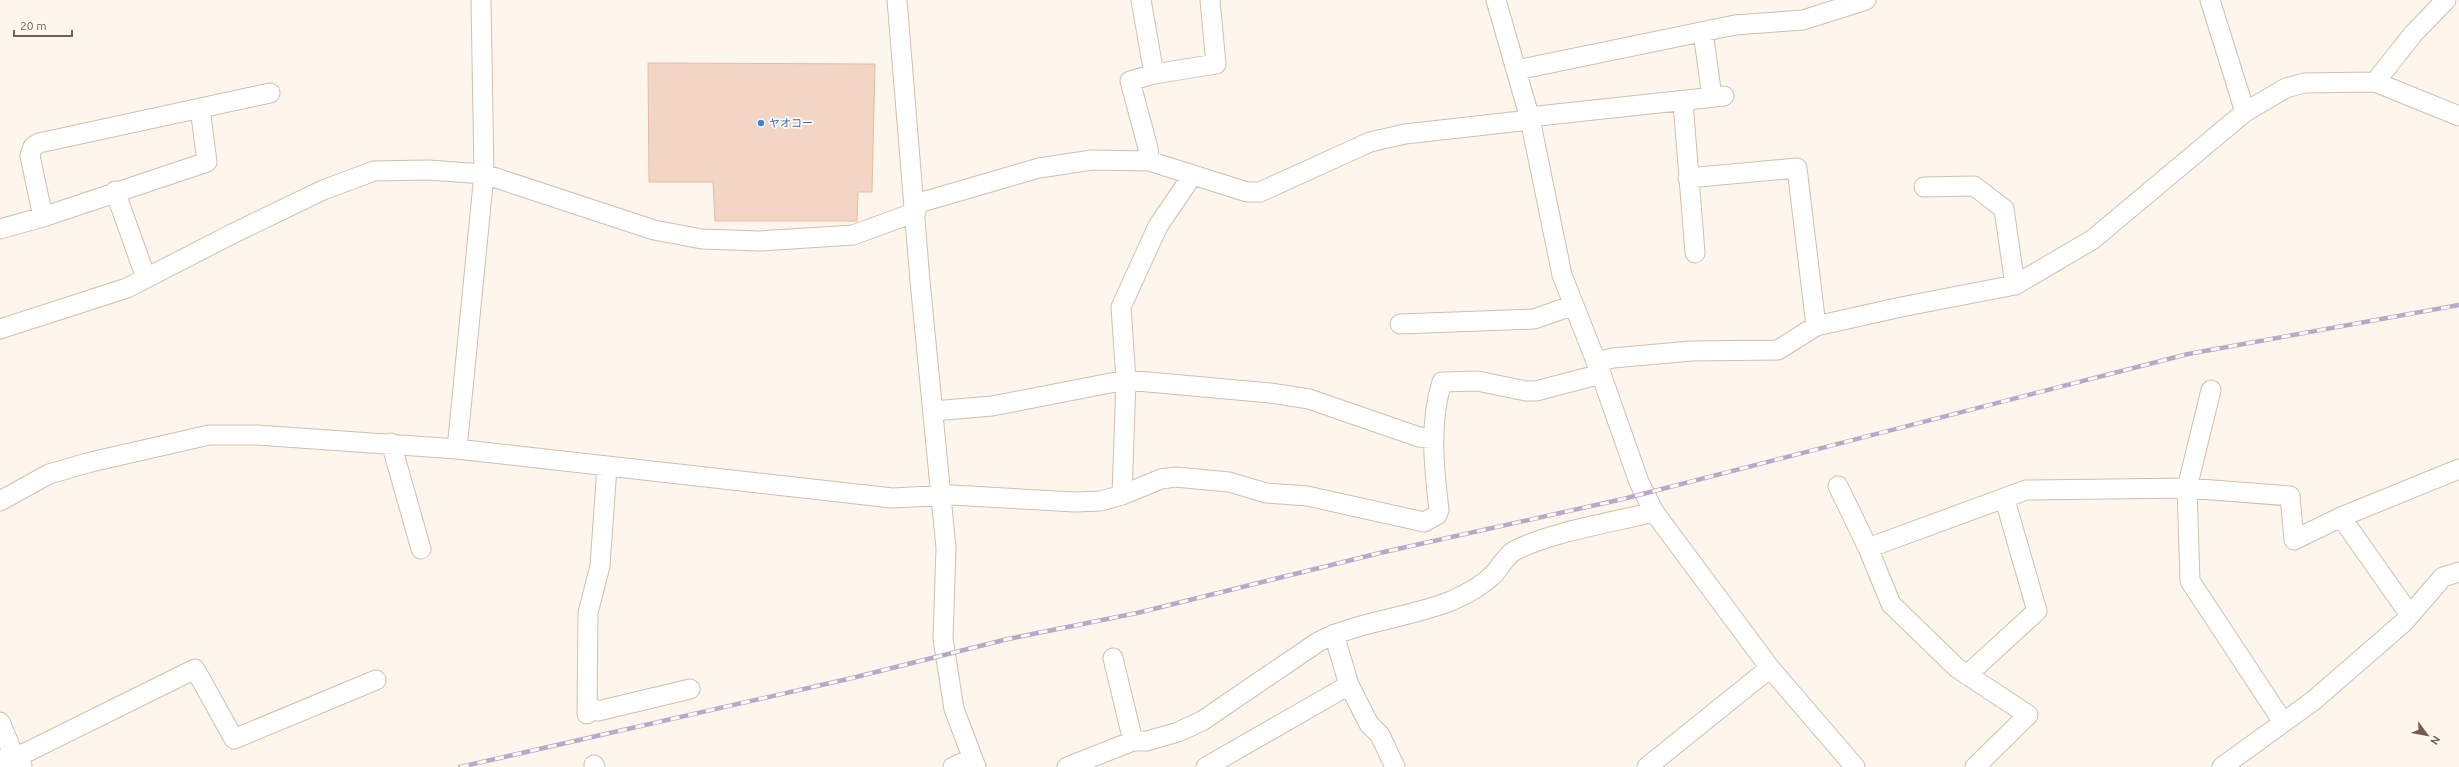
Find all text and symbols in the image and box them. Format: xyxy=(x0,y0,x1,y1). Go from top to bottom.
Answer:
scale bar xyxy=(14,12,72,38)
text: 20 m xyxy=(20,19,47,32)
place label: ヤオコー xyxy=(769,117,813,129)
marker: ヤオコー xyxy=(756,118,766,128)
north arrow xyxy=(2407,715,2447,755)
text: N xyxy=(2428,734,2443,747)

